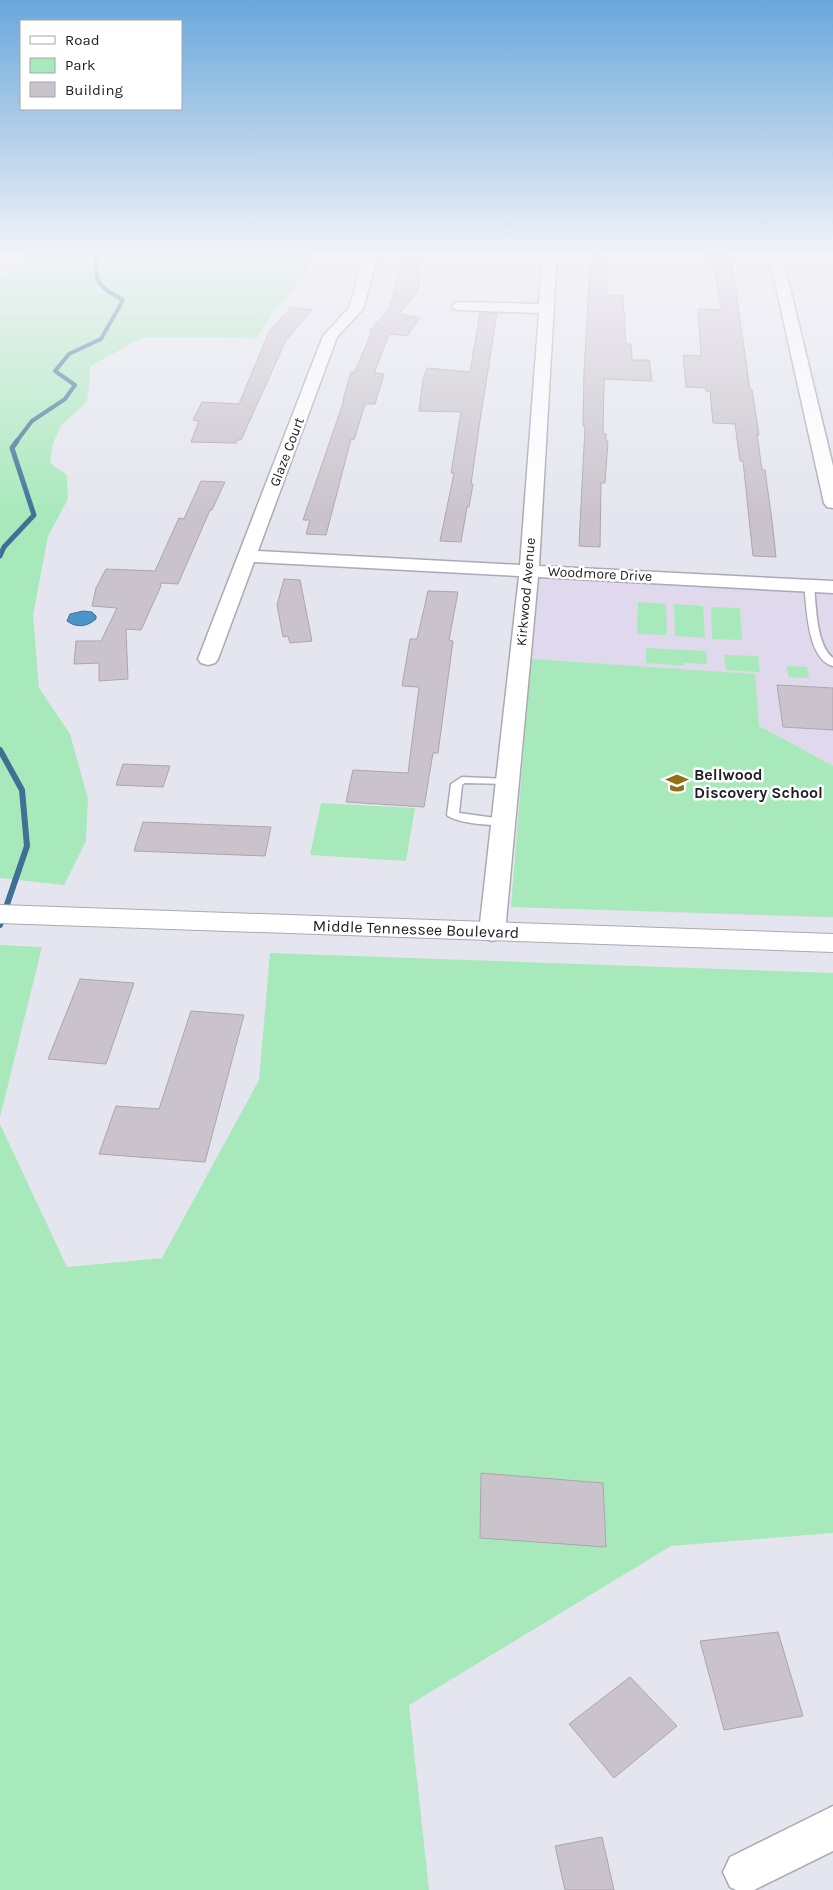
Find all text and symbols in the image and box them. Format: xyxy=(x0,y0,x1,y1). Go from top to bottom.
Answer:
legend xyxy=(20,20,182,110)
text: Road xyxy=(65,31,100,49)
text: Park xyxy=(65,56,95,74)
text: Building xyxy=(65,81,123,99)
street label: Glaze Court xyxy=(266,415,308,489)
street label: Kirkwood Avenue xyxy=(513,537,539,647)
street label: Woodmore Drive xyxy=(547,563,653,585)
place label: Bellwood Discovery School xyxy=(694,765,823,802)
school or university icon: Bellwood Discovery School xyxy=(664,770,690,796)
street label: Middle Tennessee Boulevard xyxy=(312,916,520,942)

